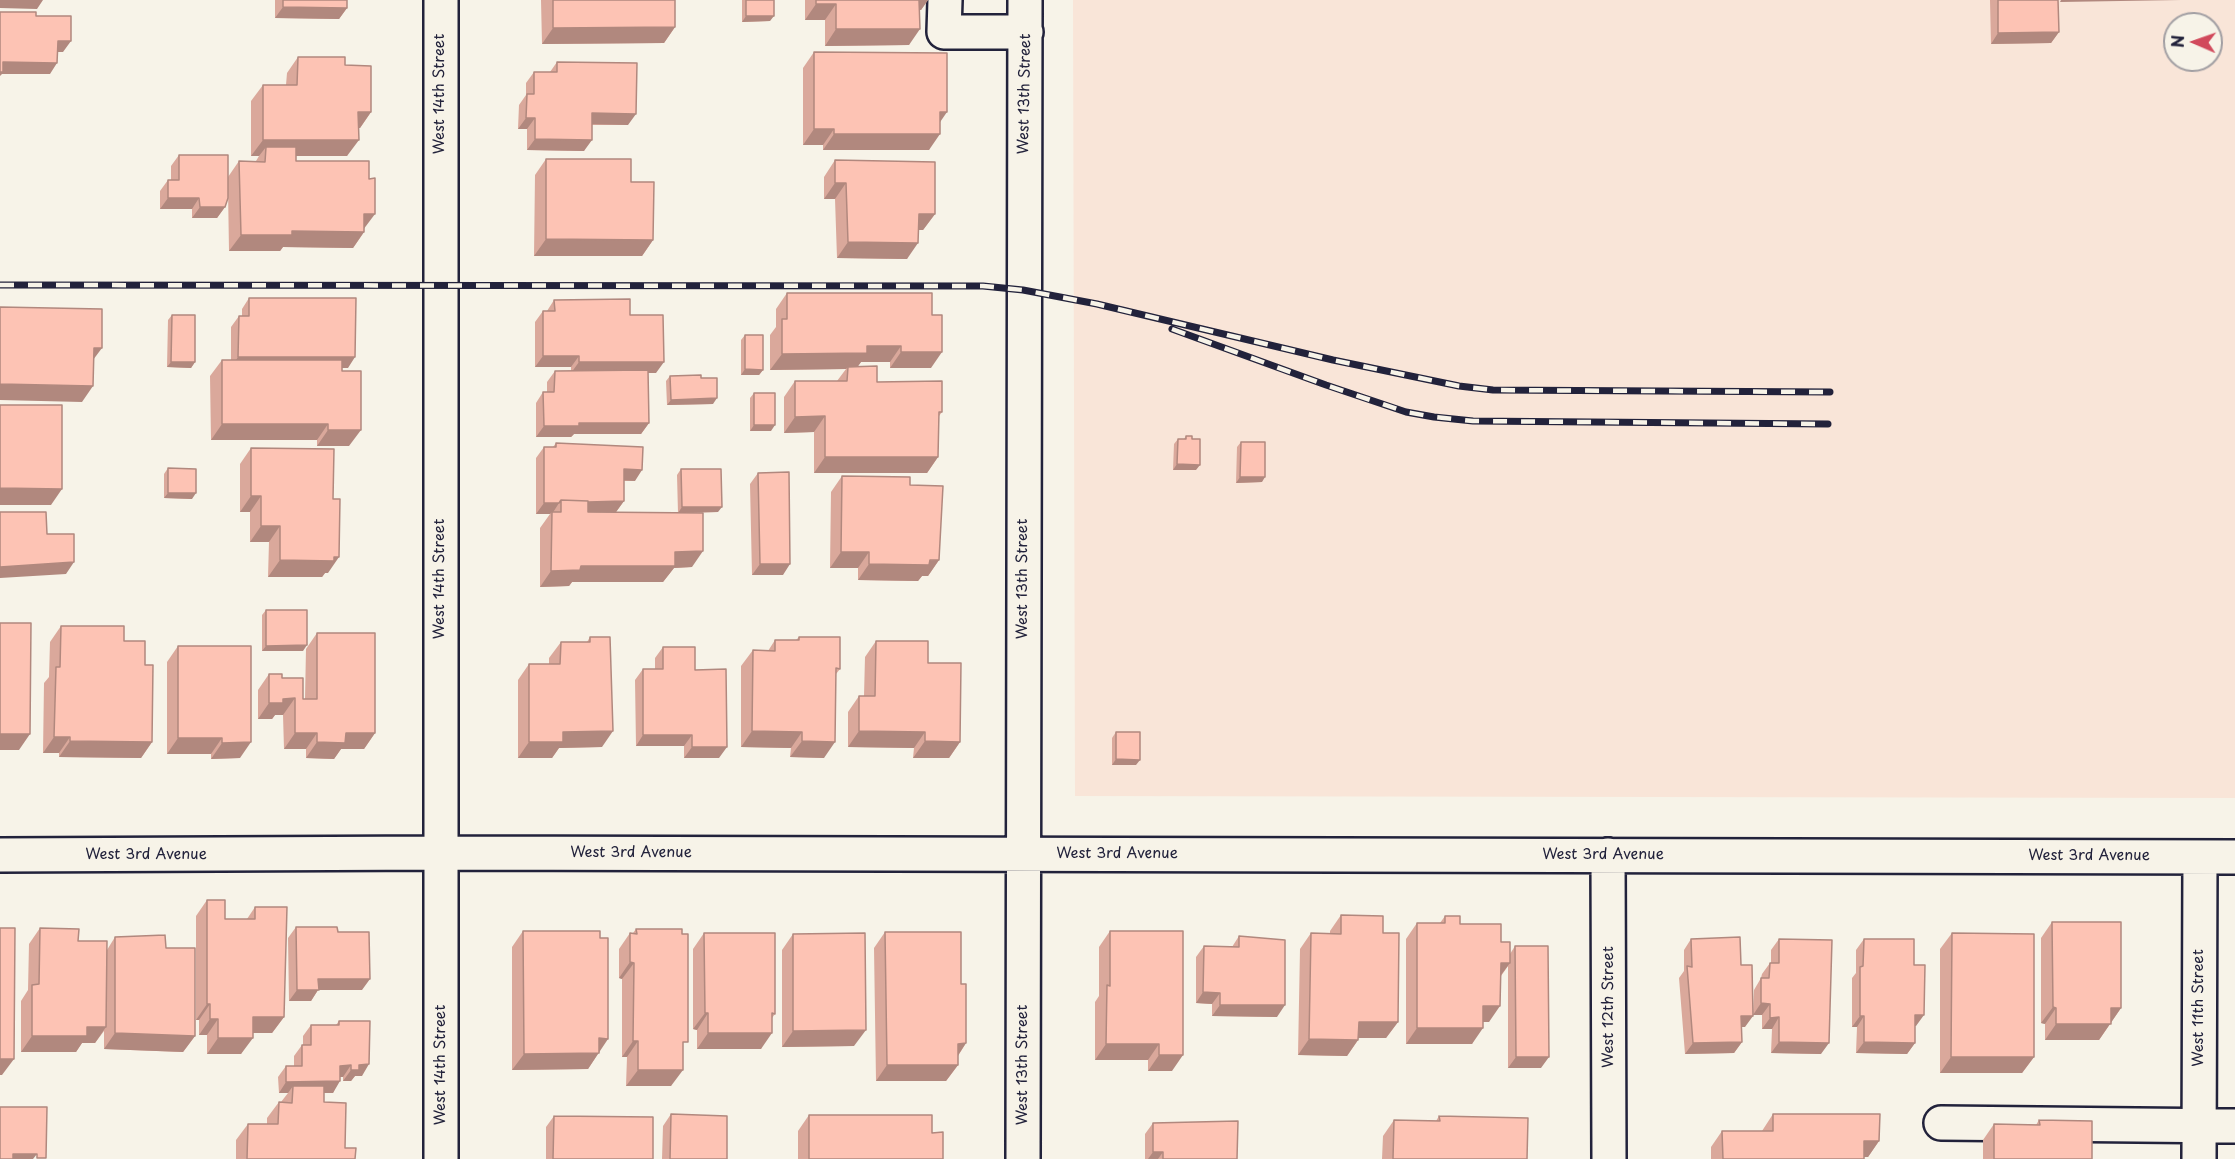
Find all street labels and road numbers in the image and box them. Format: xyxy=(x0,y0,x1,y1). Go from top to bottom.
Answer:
street label: West 14th Street xyxy=(431,34,449,154)
street label: West 13th Street xyxy=(1015,34,1035,154)
street label: West 14th Street xyxy=(431,519,449,639)
street label: West 13th Street xyxy=(1014,519,1032,639)
street label: West 3rd Avenue xyxy=(570,844,692,862)
street label: West 3rd Avenue xyxy=(1056,845,1178,863)
street label: West 3rd Avenue xyxy=(85,846,207,864)
street label: West 3rd Avenue xyxy=(1542,846,1664,864)
street label: West 3rd Avenue xyxy=(2028,847,2150,865)
street label: West 12th Street xyxy=(1600,946,1618,1068)
street label: West 11th Street xyxy=(2190,949,2208,1067)
street label: West 14th Street xyxy=(432,1005,450,1125)
street label: West 13th Street xyxy=(1014,1005,1032,1125)

